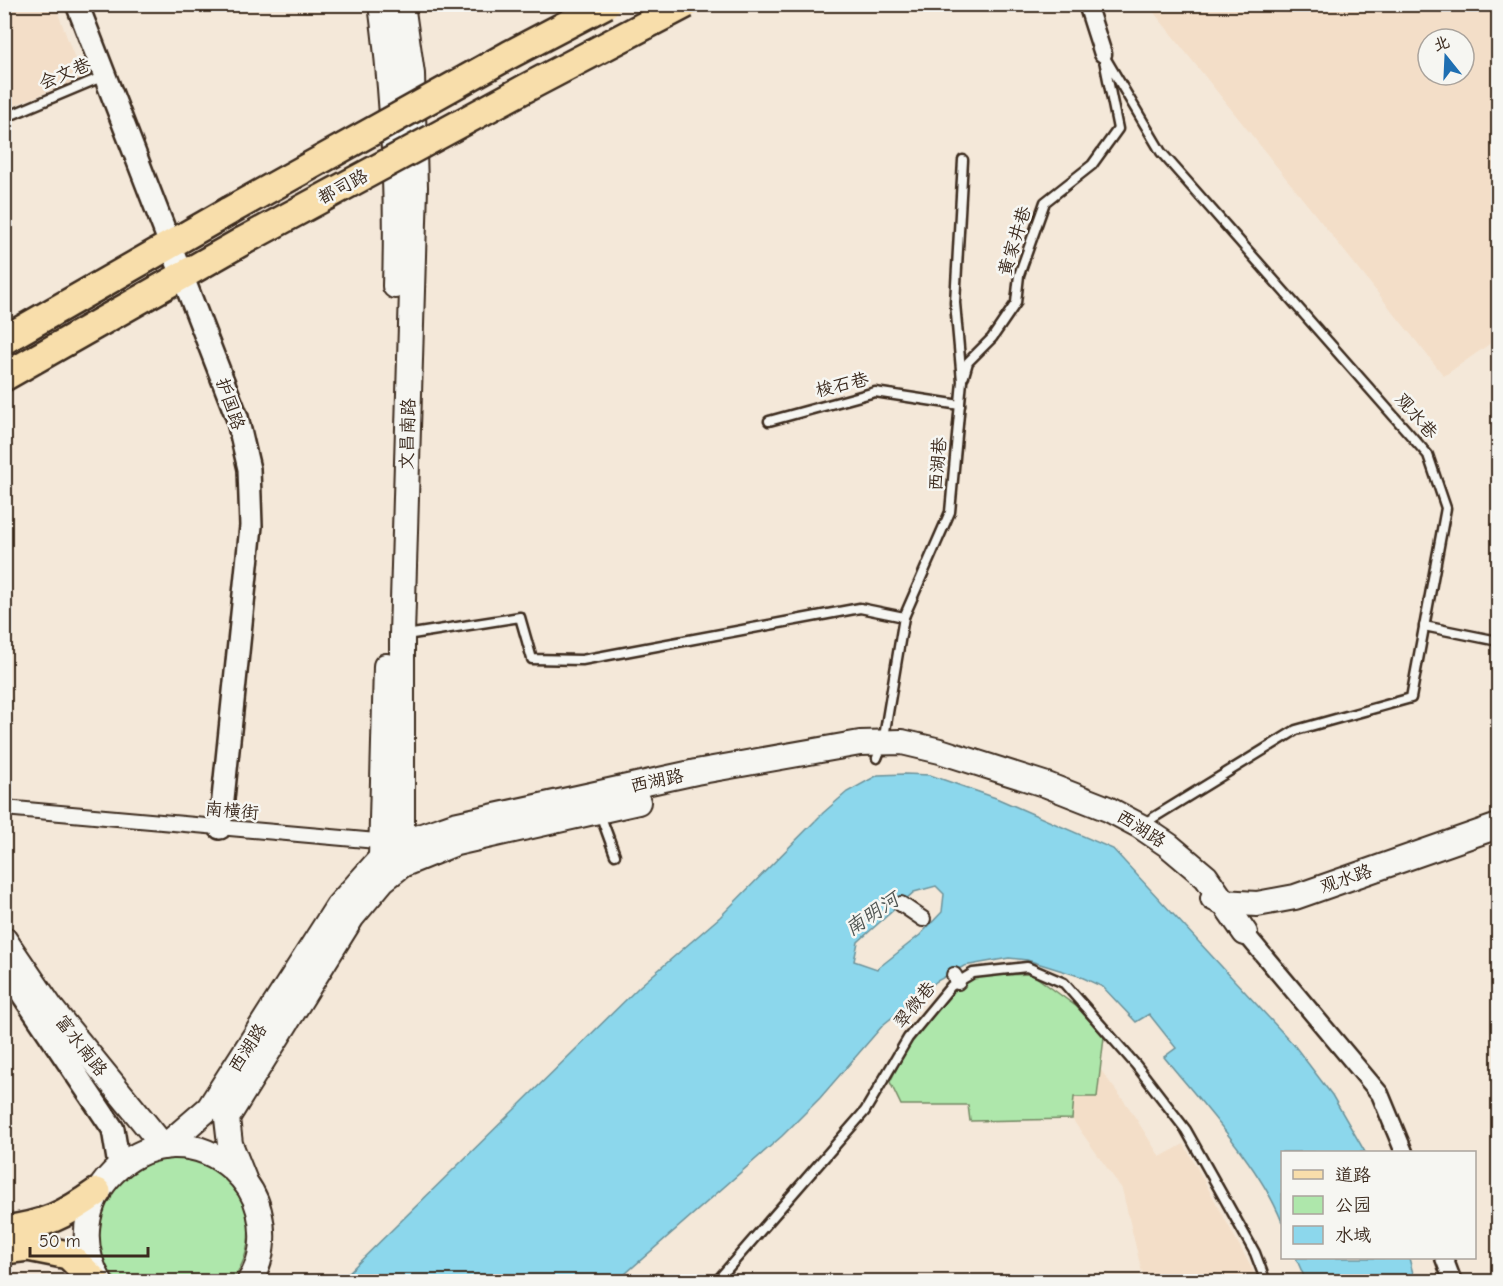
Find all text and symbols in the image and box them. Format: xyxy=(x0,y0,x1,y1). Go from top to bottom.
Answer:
north arrow xyxy=(1416,27,1476,87)
text: 北 xyxy=(1431,33,1452,55)
street label: 会文巷 xyxy=(36,54,94,94)
street label: 都司路 xyxy=(313,165,372,209)
street label: 黄家井巷 xyxy=(994,204,1036,278)
street label: 梭石巷 xyxy=(813,369,871,401)
street label: 护国路 xyxy=(211,375,249,433)
street label: 观水巷 xyxy=(1390,389,1442,443)
street label: 文昌南路 xyxy=(396,398,420,470)
street label: 西湖巷 xyxy=(925,436,951,492)
street label: 西湖路 xyxy=(628,765,686,797)
street label: 南横街 xyxy=(204,798,260,824)
street label: 西湖路 xyxy=(1113,806,1169,852)
street label: 观水路 xyxy=(1317,860,1375,898)
water label: 南明河 xyxy=(841,886,906,940)
street label: 翠微巷 xyxy=(890,977,940,1033)
street label: 富水南路 xyxy=(51,1011,111,1081)
street label: 西湖路 xyxy=(224,1020,272,1076)
legend xyxy=(1281,1151,1476,1259)
text: 道路 xyxy=(1335,1165,1371,1186)
text: 公园 xyxy=(1335,1195,1371,1216)
scale bar xyxy=(30,1220,148,1258)
text: 水域 xyxy=(1335,1225,1371,1246)
text: 50 m xyxy=(39,1231,81,1252)

